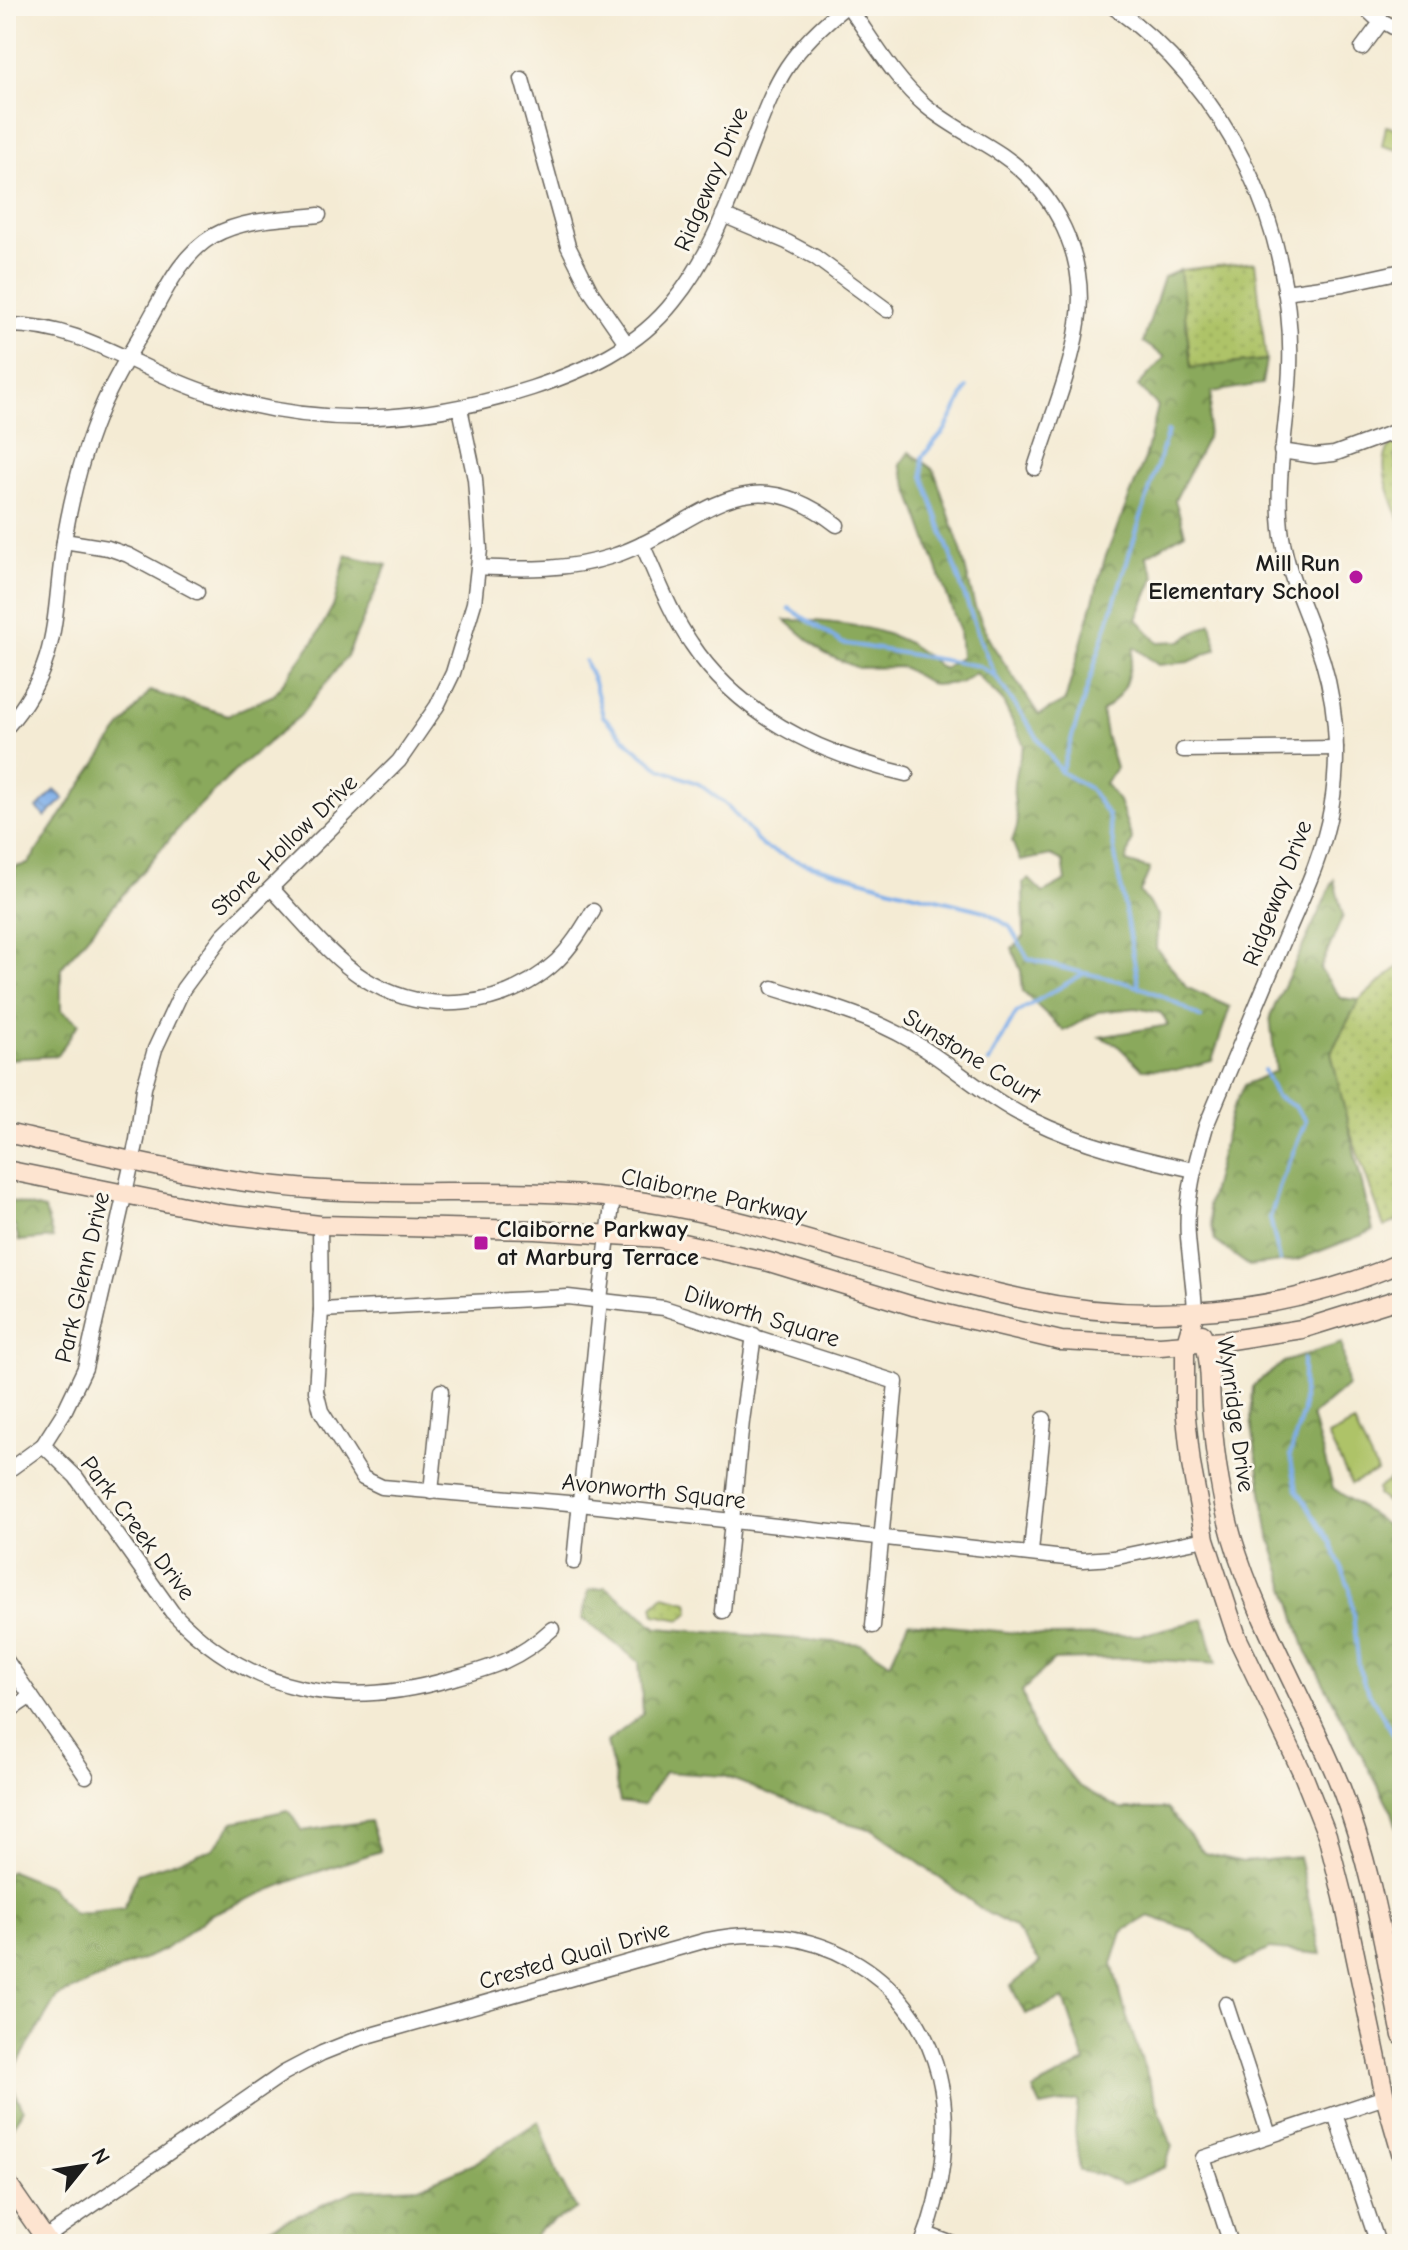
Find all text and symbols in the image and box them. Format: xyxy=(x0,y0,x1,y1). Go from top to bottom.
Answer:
street label: Ridgeway Drive xyxy=(668,103,754,255)
place label: Mill Run Elementary School xyxy=(1148,549,1340,605)
marker: Mill Run Elementary School xyxy=(1347,568,1365,586)
street label: Stone Hollow Drive xyxy=(205,768,363,922)
street label: Ridgeway Drive xyxy=(1236,816,1318,970)
street label: Sunstone Court xyxy=(898,1003,1047,1110)
street label: Claiborne Parkway xyxy=(619,1162,810,1228)
street label: Park Glenn Drive xyxy=(49,1189,115,1365)
place label: Claiborne Parkway at Marburg Terrace xyxy=(497,1215,699,1271)
marker: Claiborne Parkway at Marburg Terrace xyxy=(472,1234,490,1252)
street label: Dilworth Square xyxy=(681,1279,843,1353)
street label: Wynridge Drive xyxy=(1211,1334,1261,1494)
street label: Park Creek Drive xyxy=(75,1450,201,1606)
street label: Avonworth Square xyxy=(561,1467,747,1515)
street label: Crested Quail Drive xyxy=(476,1914,672,1996)
north arrow xyxy=(44,2126,124,2206)
text: N xyxy=(86,2144,115,2169)

